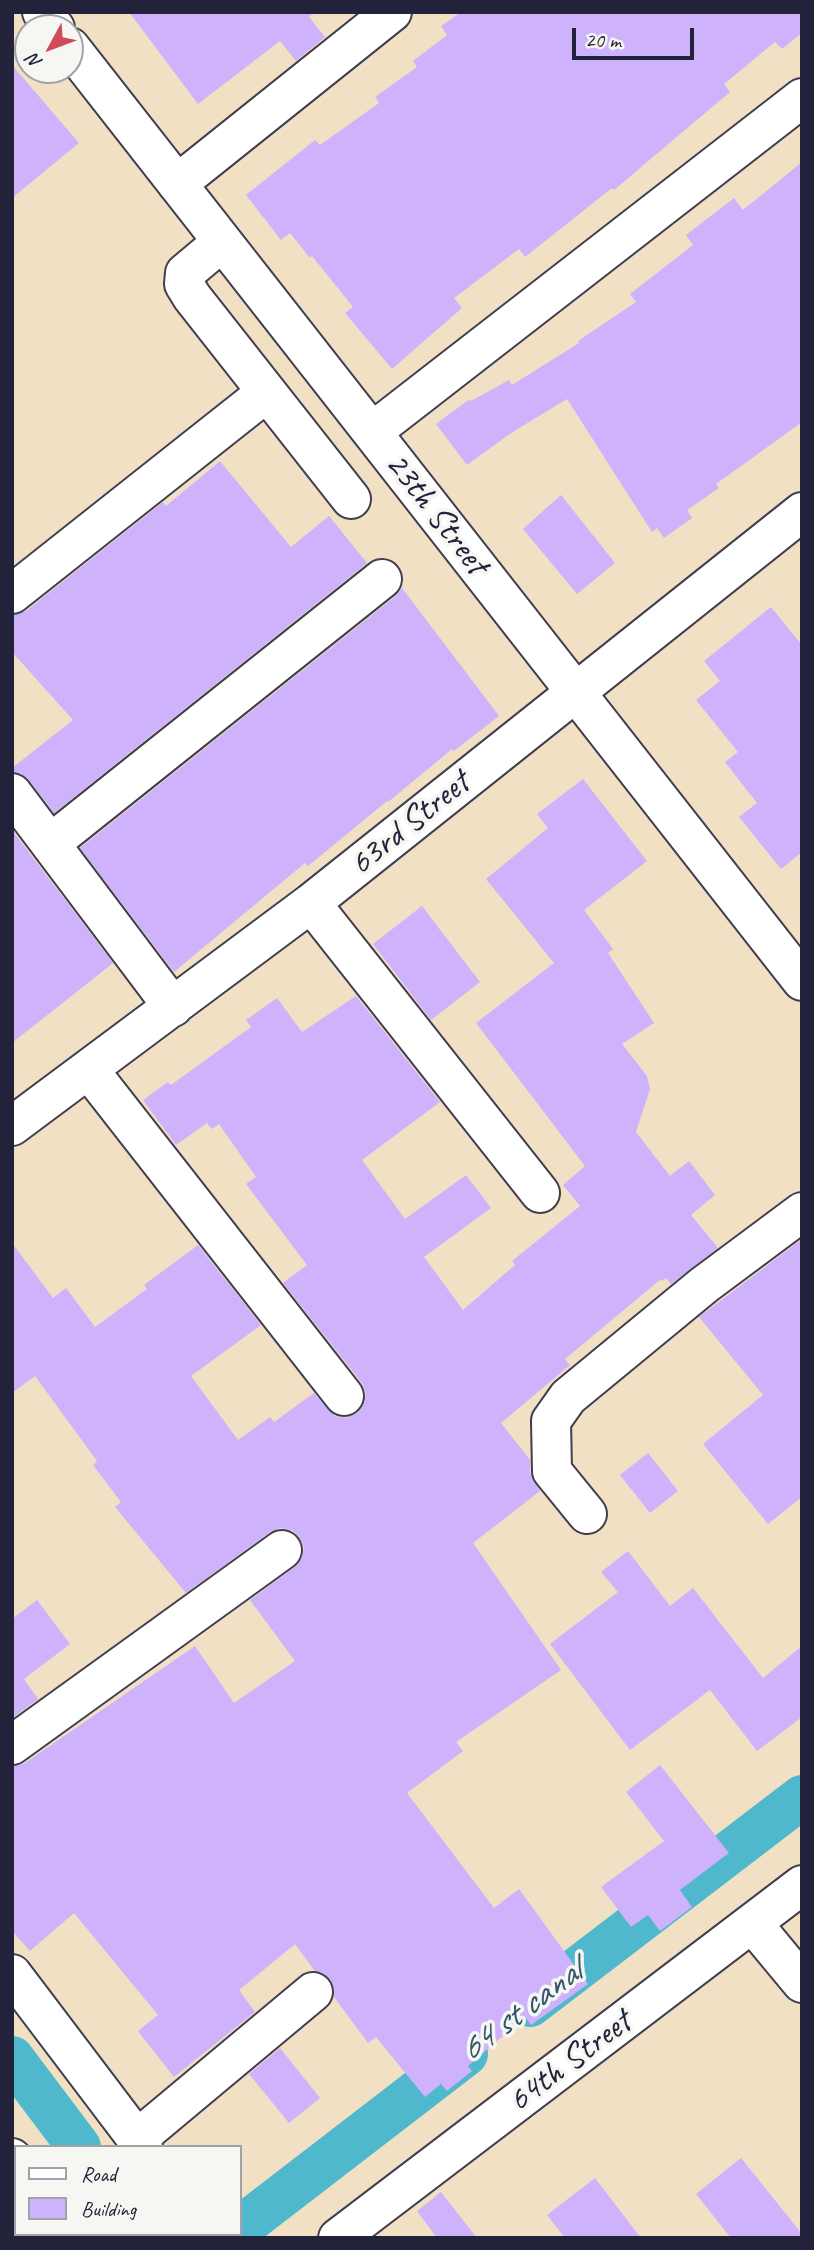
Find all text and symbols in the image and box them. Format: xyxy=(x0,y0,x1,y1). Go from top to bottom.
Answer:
north arrow xyxy=(14,14,84,84)
scale bar xyxy=(576,14,698,58)
text: 20 m xyxy=(585,27,621,53)
text: N xyxy=(22,49,48,74)
street label: 23th Street xyxy=(375,444,497,584)
street label: 63rd Street xyxy=(341,763,479,885)
water label: 64 st canal xyxy=(450,1951,592,2073)
street label: 64th Street xyxy=(500,2002,640,2122)
legend xyxy=(14,2145,242,2236)
text: Road xyxy=(81,2161,116,2187)
text: Building xyxy=(81,2196,136,2222)

